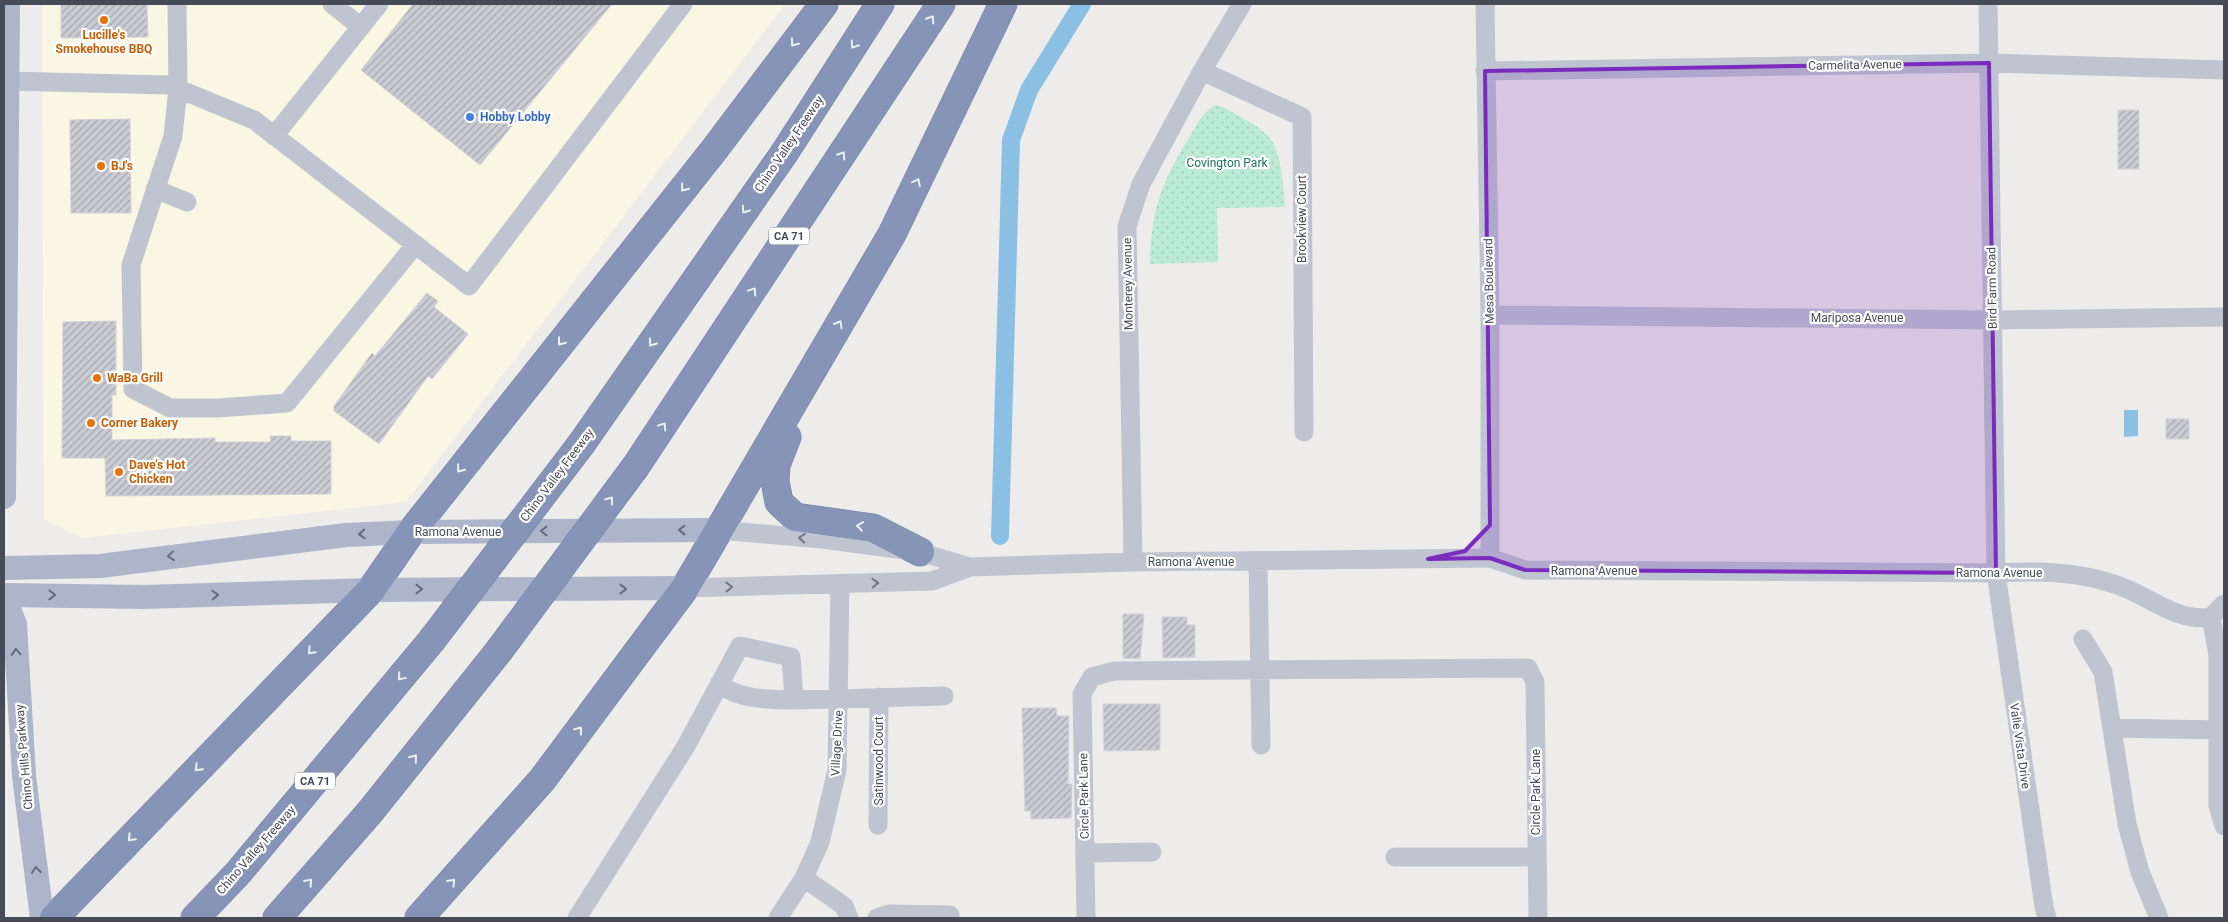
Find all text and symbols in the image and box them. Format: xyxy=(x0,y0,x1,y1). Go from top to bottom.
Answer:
marker: Lucille's Smokehouse BBQ xyxy=(98,14,110,26)
one-way arrow xyxy=(925,15,934,24)
place label: Lucille's Smokehouse BBQ xyxy=(56,28,152,56)
one-way arrow xyxy=(791,37,800,47)
one-way arrow xyxy=(850,39,860,48)
street label: Carmelita Avenue xyxy=(1808,57,1902,73)
street label: Chino Valley Freeway xyxy=(752,93,827,195)
place label: Hobby Lobby xyxy=(480,110,551,124)
marker: Hobby Lobby xyxy=(464,111,476,123)
one-way arrow xyxy=(836,151,845,160)
park label: Covington Park xyxy=(1186,156,1268,170)
place label: BJ's xyxy=(111,159,133,173)
marker: BJ's xyxy=(95,160,107,172)
street label: Brookview Court xyxy=(1295,175,1309,263)
one-way arrow xyxy=(911,178,921,187)
one-way arrow xyxy=(681,182,689,191)
one-way arrow xyxy=(742,204,751,213)
road number: CA 71 xyxy=(769,228,809,245)
street label: Monterey Avenue xyxy=(1120,238,1136,330)
street label: Mesa Boulevard xyxy=(1481,238,1497,324)
street label: Bird Farm Road xyxy=(1984,247,2000,329)
one-way arrow xyxy=(747,287,756,296)
street label: Mariposa Avenue xyxy=(1811,311,1903,325)
one-way arrow xyxy=(833,321,843,330)
one-way arrow xyxy=(559,336,567,345)
one-way arrow xyxy=(649,337,658,347)
place label: WaBa Grill xyxy=(107,371,163,385)
marker: WaBa Grill xyxy=(91,372,103,384)
place label: Corner Bakery xyxy=(101,416,179,430)
marker: Corner Bakery xyxy=(85,417,97,429)
one-way arrow xyxy=(657,422,666,431)
street label: Chino Valley Freeway xyxy=(517,426,597,524)
place label: Dave's Hot Chicken xyxy=(129,458,185,486)
one-way arrow xyxy=(457,464,466,473)
marker: Dave's Hot Chicken xyxy=(113,466,125,478)
one-way arrow xyxy=(605,497,613,506)
one-way arrow xyxy=(855,521,864,531)
street label: Ramona Avenue xyxy=(415,525,501,539)
one-way arrow xyxy=(678,525,686,536)
one-way arrow xyxy=(540,526,548,536)
one-way arrow xyxy=(358,529,366,539)
one-way arrow xyxy=(798,532,806,543)
one-way arrow xyxy=(166,550,174,561)
street label: Ramona Avenue xyxy=(1148,555,1234,569)
street label: Ramona Avenue xyxy=(1551,564,1637,578)
street label: Ramona Avenue xyxy=(1956,566,2042,580)
one-way arrow xyxy=(872,578,879,588)
one-way arrow xyxy=(726,582,734,592)
one-way arrow xyxy=(416,584,424,594)
one-way arrow xyxy=(620,584,628,594)
one-way arrow xyxy=(211,589,219,600)
one-way arrow xyxy=(49,590,57,601)
one-way arrow xyxy=(308,645,317,654)
one-way arrow xyxy=(11,647,22,655)
one-way arrow xyxy=(397,672,406,681)
street label: Valle Vista Drive xyxy=(2007,702,2033,790)
street label: Chino Hills Parkway xyxy=(12,703,36,810)
street label: Village Drive xyxy=(828,710,846,776)
street label: Satinwood Court xyxy=(872,716,886,806)
one-way arrow xyxy=(573,726,582,736)
street label: Circle Park Lane xyxy=(1529,749,1543,835)
street label: Circle Park Lane xyxy=(1076,753,1092,839)
one-way arrow xyxy=(408,754,417,763)
one-way arrow xyxy=(195,762,204,771)
road number: CA 71 xyxy=(295,772,335,789)
street label: Chino Valley Freeway xyxy=(214,803,298,897)
one-way arrow xyxy=(128,832,137,841)
one-way arrow xyxy=(31,866,41,874)
one-way arrow xyxy=(303,878,312,887)
one-way arrow xyxy=(446,878,455,887)

